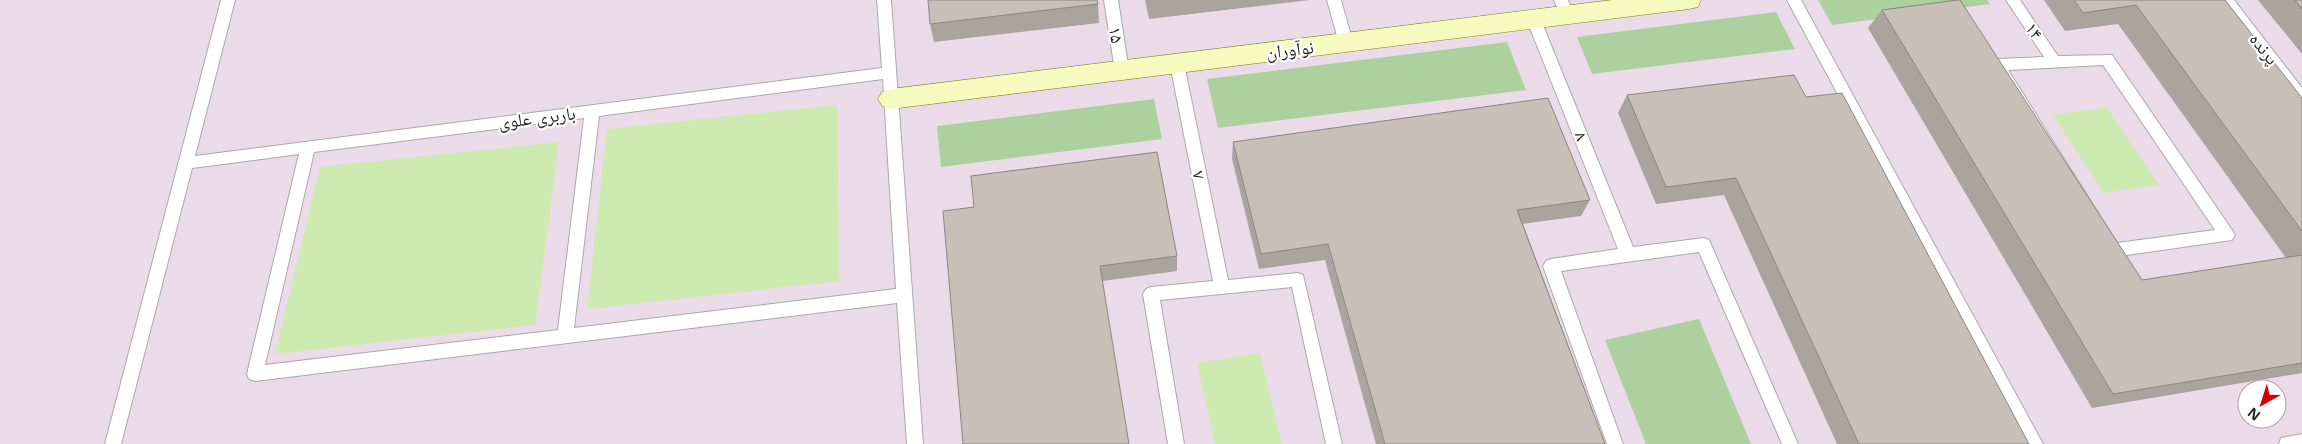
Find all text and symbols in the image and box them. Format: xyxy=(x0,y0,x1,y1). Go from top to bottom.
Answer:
street label: ۱۴ xyxy=(2020,17,2049,44)
street label: ۱۵ xyxy=(1104,25,1130,45)
street label: پرنده xyxy=(2245,27,2285,69)
street label: نوآوران xyxy=(1265,34,1315,64)
street label: باربری علوی xyxy=(497,100,577,134)
street label: ۸ xyxy=(1569,127,1595,144)
street label: ۷ xyxy=(1187,169,1213,181)
north arrow xyxy=(2237,379,2287,429)
text: N xyxy=(2243,404,2264,425)

